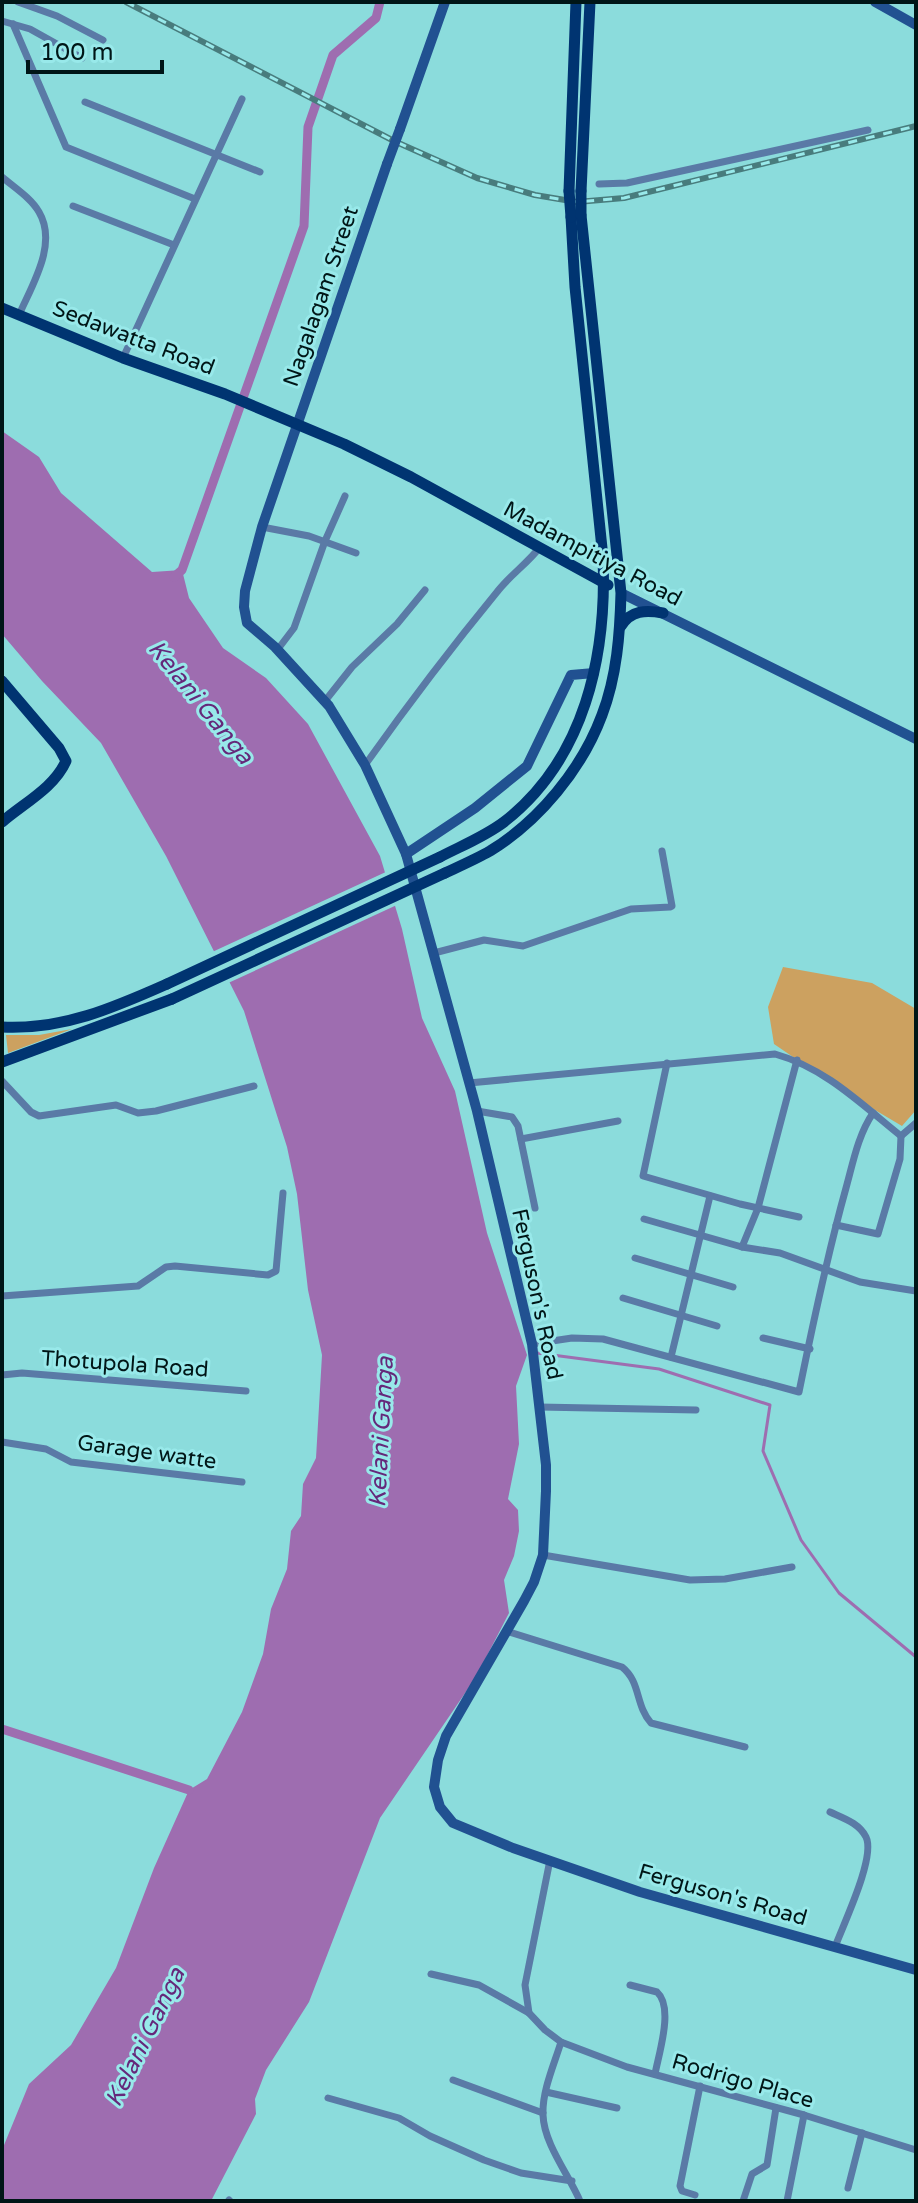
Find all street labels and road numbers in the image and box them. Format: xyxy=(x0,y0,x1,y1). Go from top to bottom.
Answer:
street label: Nagalagam Street xyxy=(278,203,364,390)
street label: Sedawatta Road xyxy=(49,295,218,381)
street label: Madampitiya Road xyxy=(499,496,686,612)
street label: Ferguson's Road xyxy=(506,1206,568,1382)
street label: Thotupola Road xyxy=(40,1345,210,1383)
street label: Garage watte xyxy=(76,1429,218,1475)
street label: Ferguson's Road xyxy=(635,1858,810,1931)
street label: Rodrigo Place xyxy=(669,2048,817,2114)

